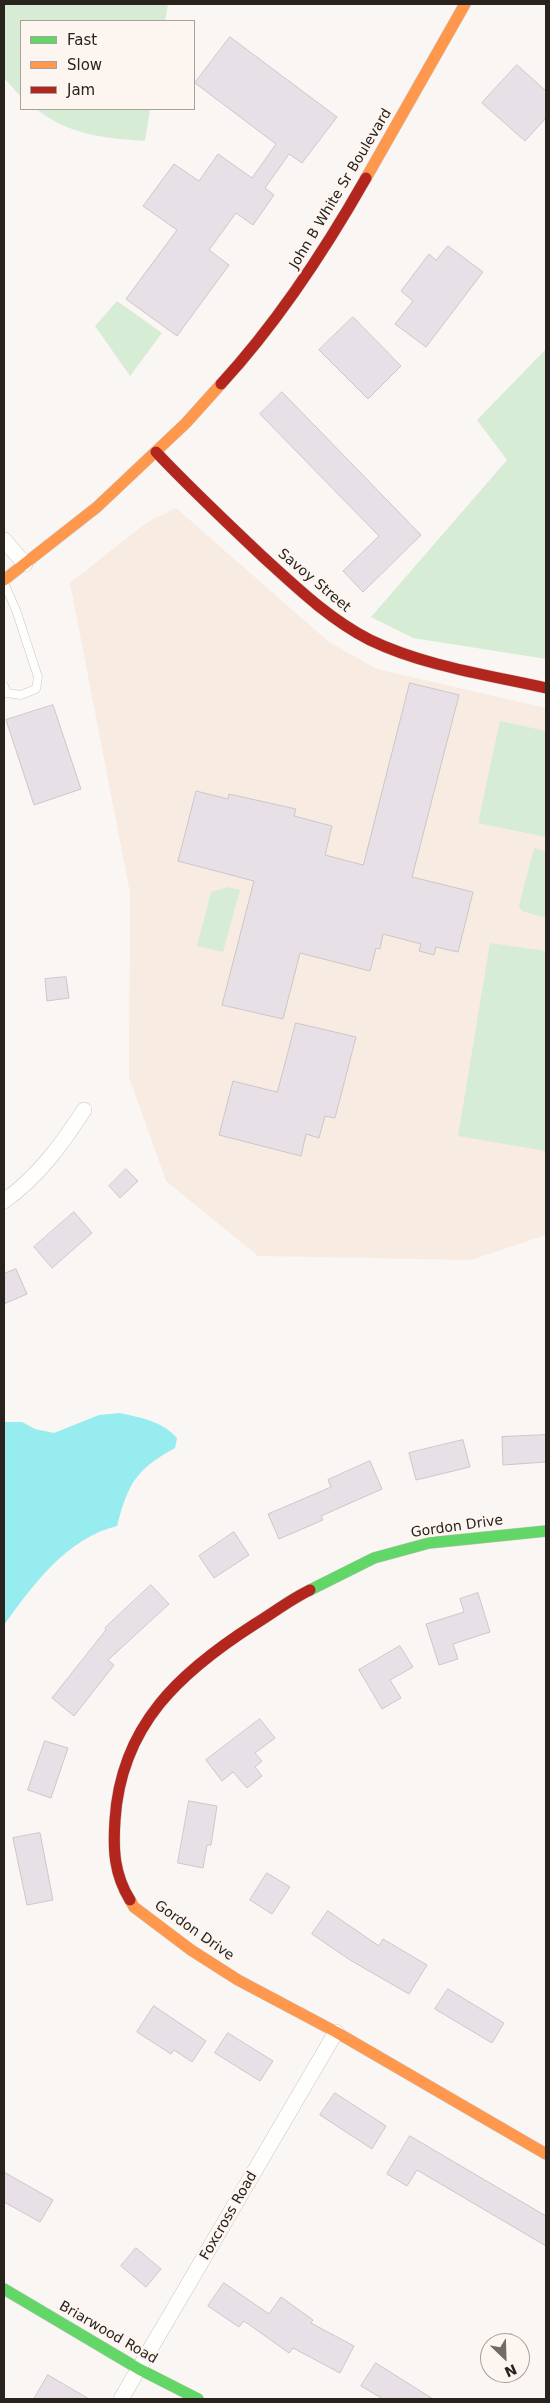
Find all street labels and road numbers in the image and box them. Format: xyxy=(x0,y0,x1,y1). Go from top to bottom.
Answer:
street label: John B White Sr Boulevard xyxy=(286,106,396,272)
street label: Savoy Street xyxy=(274,546,354,616)
street label: Gordon Drive xyxy=(410,1512,504,1542)
street label: Gordon Drive xyxy=(151,1897,237,1965)
street label: Foxcross Road xyxy=(197,2169,261,2263)
street label: Briarwood Road xyxy=(56,2298,160,2368)

